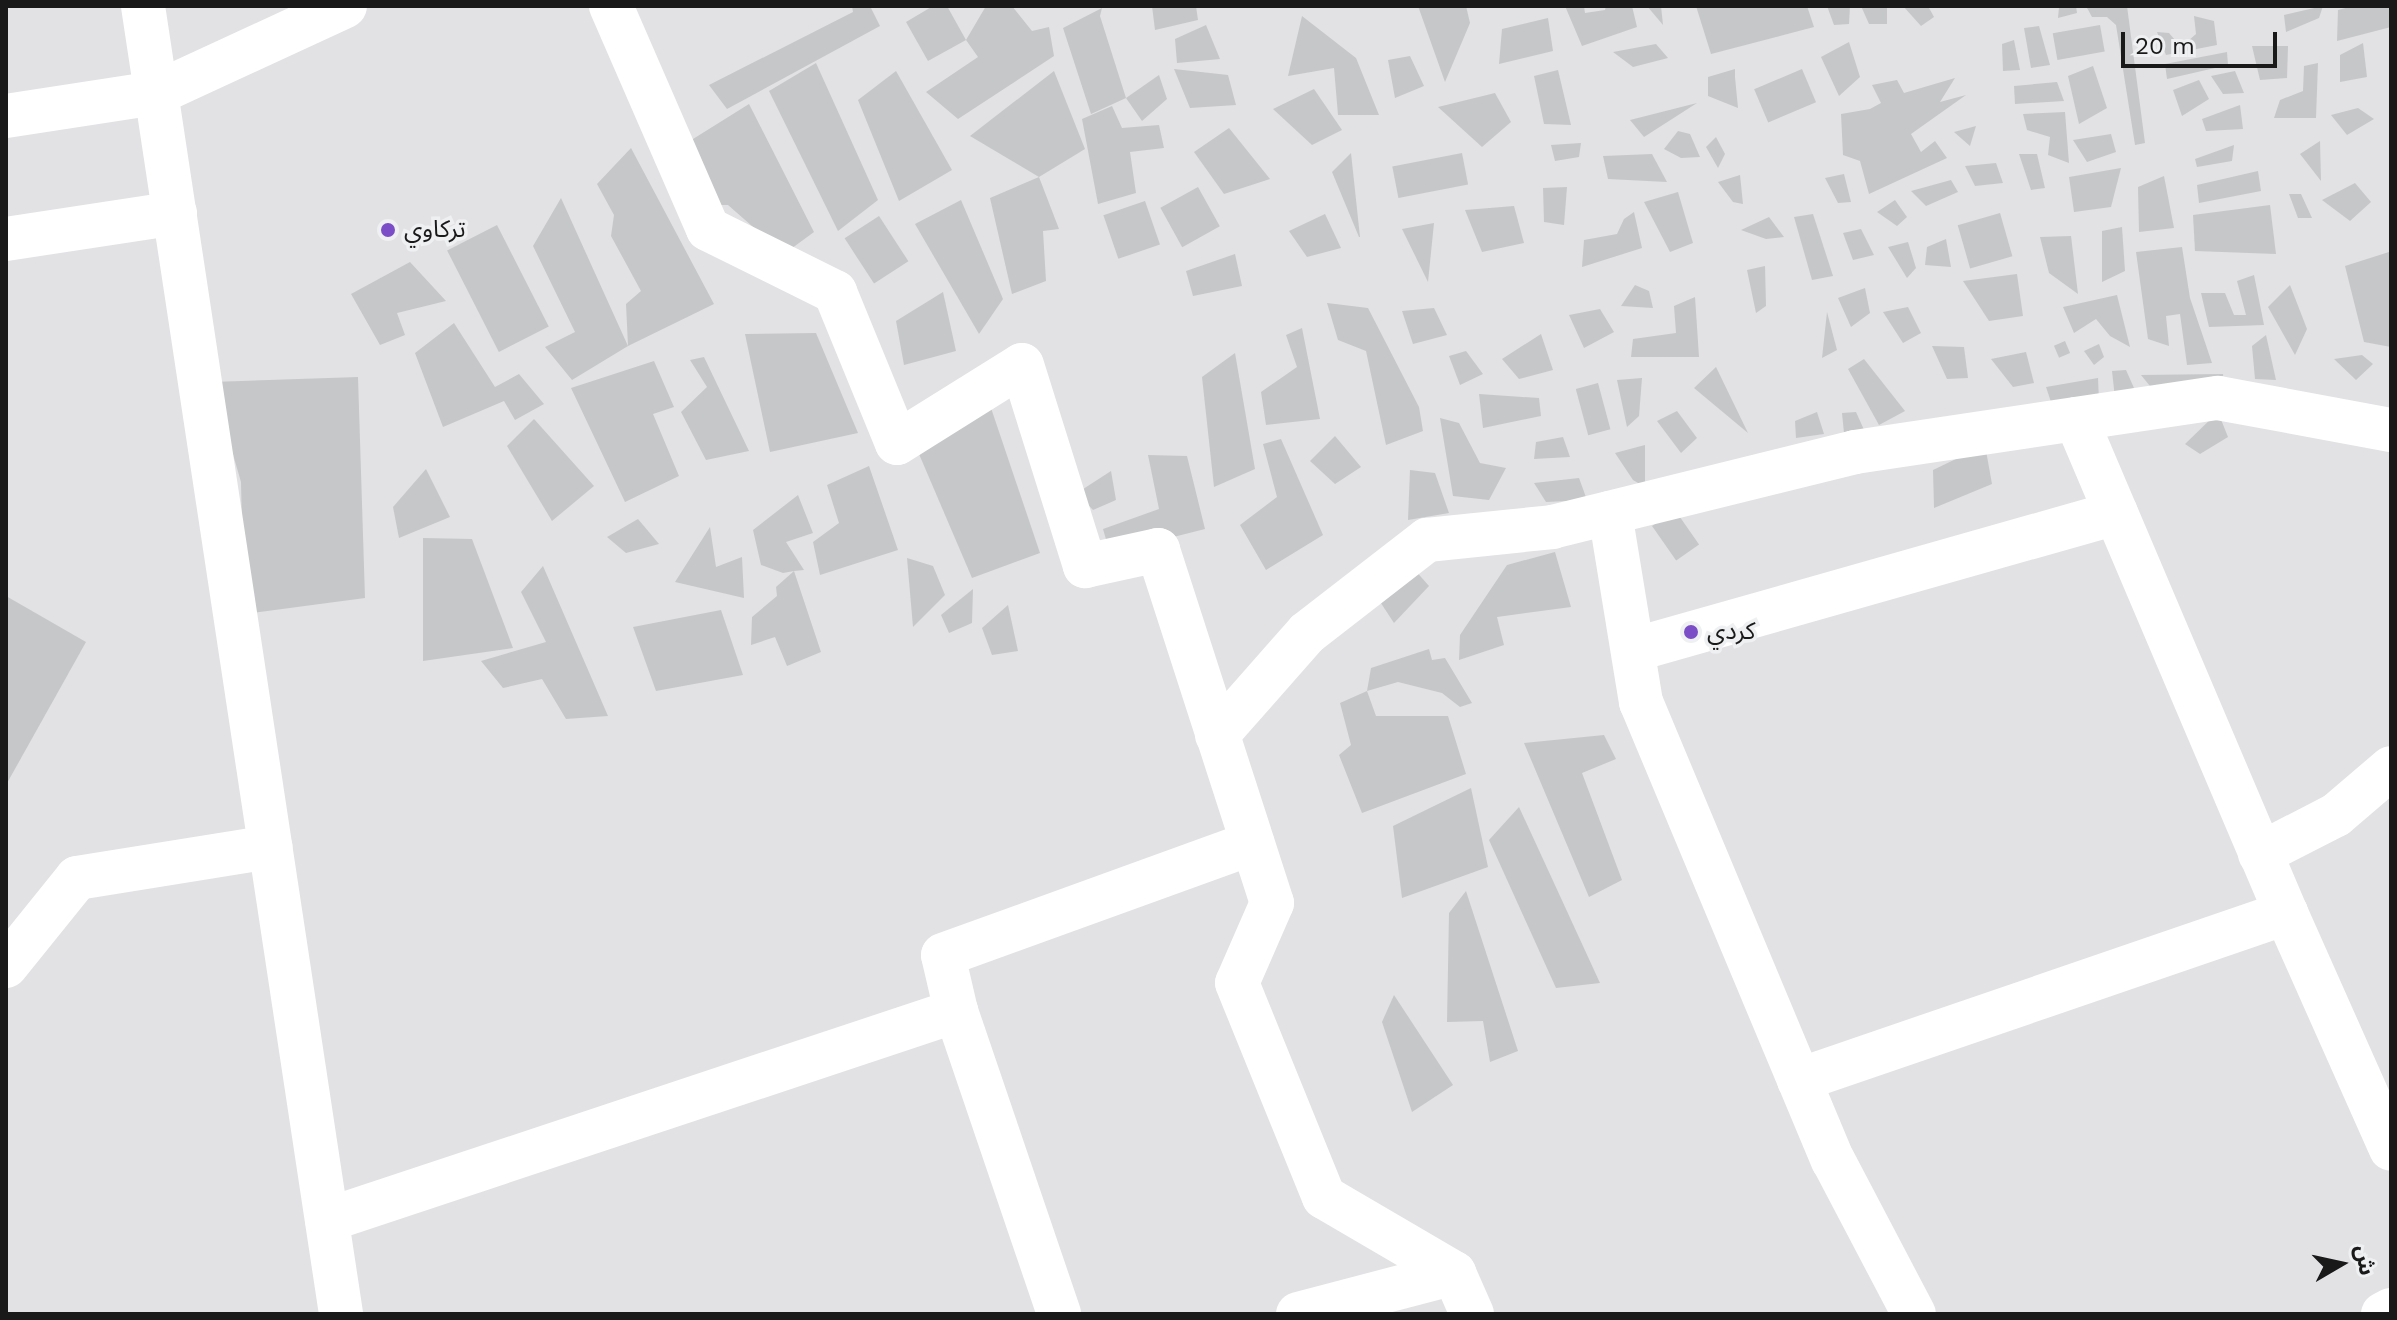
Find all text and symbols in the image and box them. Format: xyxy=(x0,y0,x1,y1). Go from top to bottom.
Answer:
scale bar xyxy=(2125,16,2281,66)
text: 20 m xyxy=(2135,32,2195,60)
place label: تركاوي xyxy=(404,216,466,244)
marker: تركاوي xyxy=(379,221,397,239)
place label: كردي xyxy=(1707,618,1755,646)
marker: كردي xyxy=(1682,623,1700,641)
north arrow xyxy=(2301,1224,2381,1304)
text: ش xyxy=(2350,1243,2380,1277)

